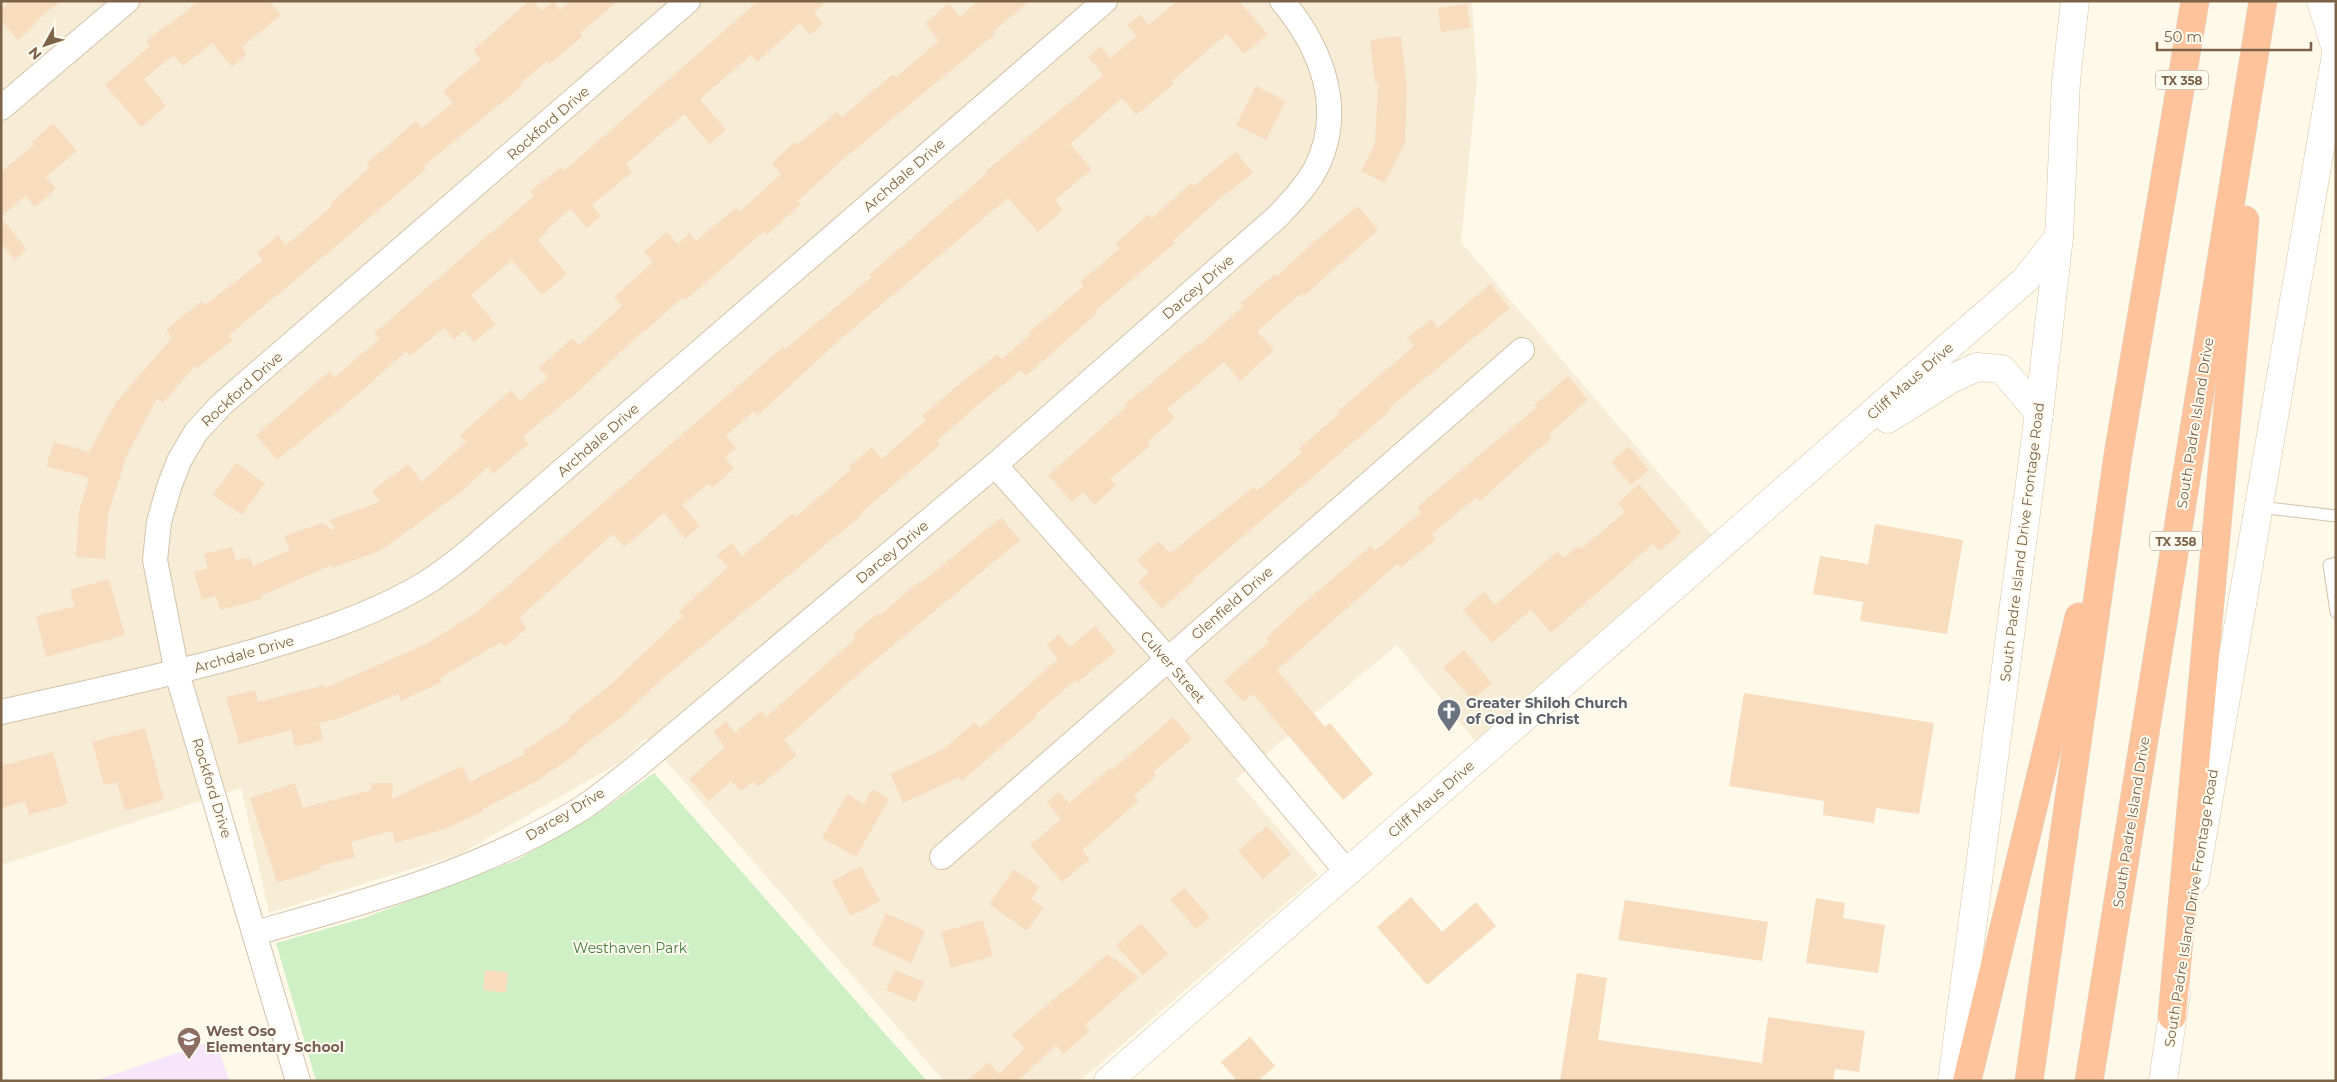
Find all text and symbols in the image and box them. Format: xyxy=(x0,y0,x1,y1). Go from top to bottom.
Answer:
north arrow xyxy=(20,20,70,70)
scale bar xyxy=(2157,20,2311,52)
text: 50 m xyxy=(2164,27,2202,46)
text: N xyxy=(25,43,46,63)
road number: TX 358 xyxy=(2156,70,2208,90)
street label: Rockford Drive xyxy=(503,82,593,164)
street label: Archdale Drive xyxy=(859,134,949,216)
street label: Darcey Drive xyxy=(1158,251,1238,323)
street label: South Padre Island Drive xyxy=(2173,336,2217,510)
street label: Cliff Maus Drive xyxy=(1863,338,1957,424)
street label: Rockford Drive xyxy=(197,348,287,430)
street label: Archdale Drive xyxy=(553,399,643,481)
street label: South Padre Island Drive Frontage Road xyxy=(1996,401,2048,683)
street label: Darcey Drive xyxy=(852,516,932,588)
road number: TX 358 xyxy=(2150,532,2202,550)
street label: Glenfield Drive xyxy=(1187,562,1277,644)
street label: Culver Street xyxy=(1137,627,1210,707)
street label: Archdale Drive xyxy=(192,631,296,677)
place label: Greater Shiloh Church of God in Christ xyxy=(1466,694,1628,728)
church icon: Greater Shiloh Church of God in Christ xyxy=(1436,698,1462,732)
street label: South Padre Island Drive xyxy=(2109,735,2153,909)
street label: Rockford Drive xyxy=(188,736,236,840)
street label: Cliff Maus Drive xyxy=(1384,756,1478,842)
street label: South Padre Island Drive Frontage Road xyxy=(2160,768,2222,1048)
street label: Darcey Drive xyxy=(522,783,608,845)
park label: Westhaven Park xyxy=(573,939,688,957)
place label: West Oso Elementary School xyxy=(206,1022,344,1056)
school or university icon: West Oso Elementary School xyxy=(176,1026,202,1060)

